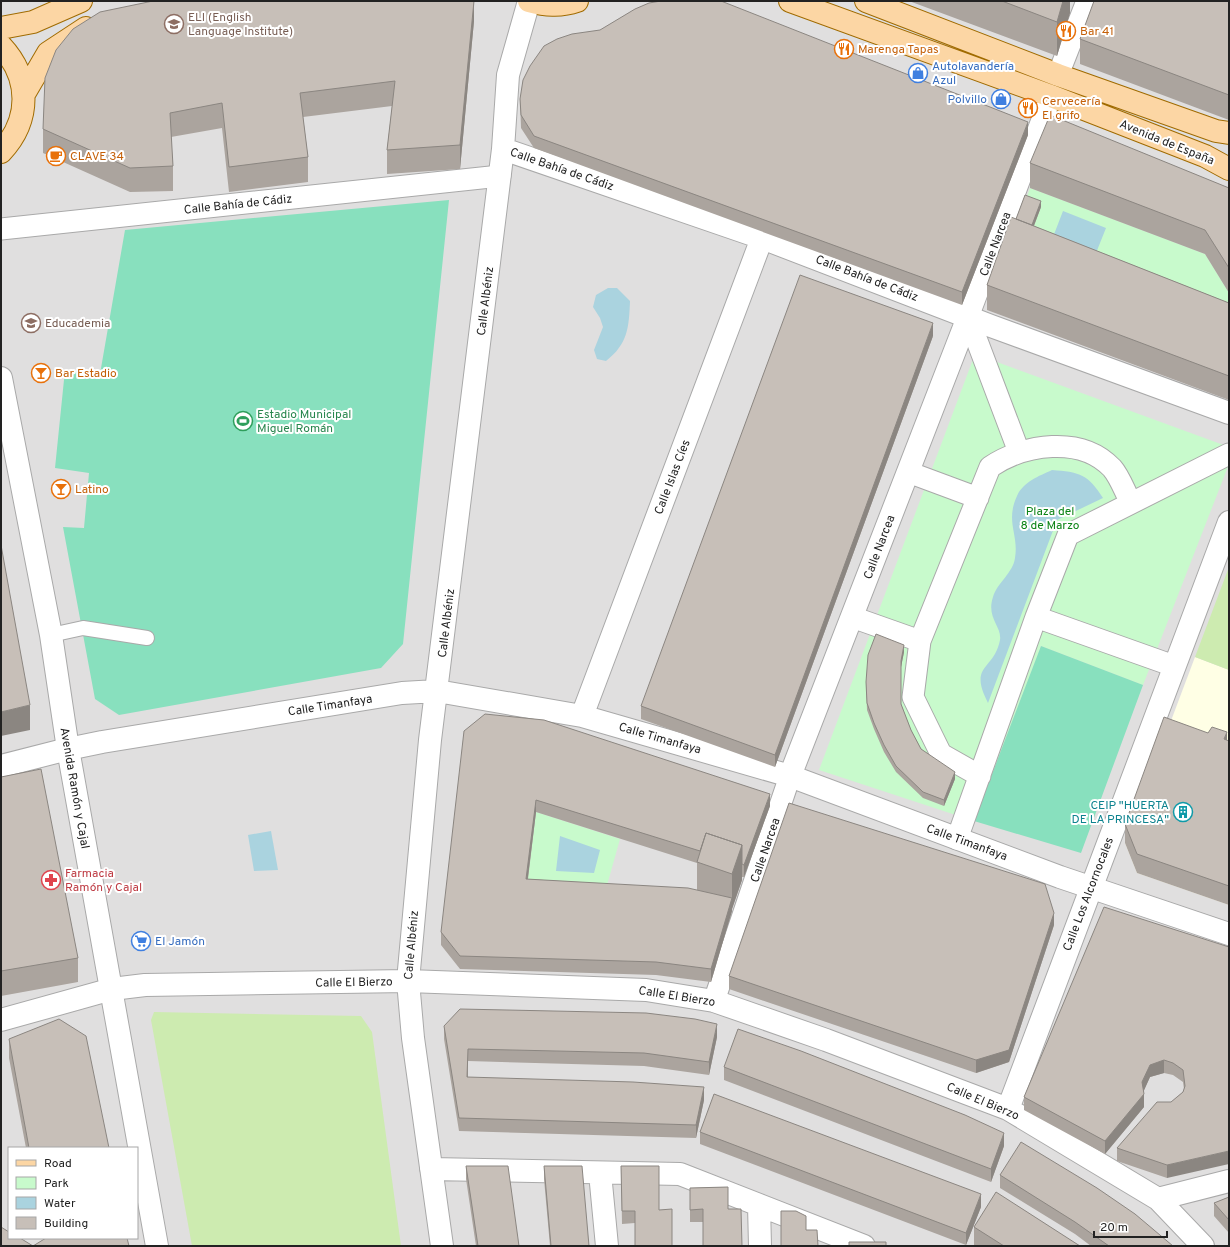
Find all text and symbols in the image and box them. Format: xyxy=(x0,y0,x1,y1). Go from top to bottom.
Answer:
place label: ELI (English Language Institute) xyxy=(188,10,293,40)
school or university icon: ELI (English Language Institute) xyxy=(163,13,185,35)
restaurant icon: Bar 41 xyxy=(1055,20,1077,42)
place label: Bar 41 xyxy=(1080,24,1114,40)
restaurant icon: Marenga Tapas xyxy=(833,38,855,60)
place label: Marenga Tapas xyxy=(858,42,939,58)
place label: Autolavandería Azul xyxy=(932,59,1014,89)
shop icon: Autolavandería Azul xyxy=(907,62,929,84)
shop icon: Polvillo xyxy=(990,88,1012,110)
place label: Polvillo xyxy=(947,92,987,108)
place label: Cervecería El grifo xyxy=(1042,94,1101,124)
restaurant icon: Cervecería El grifo xyxy=(1017,97,1039,119)
street label: Avenida de España xyxy=(1117,117,1216,169)
cafe icon: CLAVE 34 xyxy=(45,145,67,167)
street label: Calle Bahía de Cádiz xyxy=(508,145,616,195)
place label: CLAVE 34 xyxy=(70,149,124,165)
street label: Calle Bahía de Cádiz xyxy=(183,191,293,219)
street label: Calle Narcea xyxy=(976,210,1015,279)
street label: Calle Bahía de Cádiz xyxy=(813,252,920,306)
street label: Calle Albéniz xyxy=(474,266,498,337)
school or university icon: Educademia xyxy=(20,312,42,334)
place label: Educademia xyxy=(45,316,110,332)
bar icon: Bar Estadio xyxy=(30,362,52,384)
place label: Bar Estadio xyxy=(55,366,117,382)
place label: Estadio Municipal Miguel Román xyxy=(257,407,351,437)
sports icon: Estadio Municipal Miguel Román xyxy=(232,410,254,432)
street label: Calle Islas Cíes xyxy=(651,438,695,517)
bar icon: Latino xyxy=(50,478,72,500)
place label: Latino xyxy=(75,482,109,498)
park label: Plaza del 8 de Marzo xyxy=(1020,504,1080,534)
street label: Calle Narcea xyxy=(860,513,899,582)
street label: Calle Albéniz xyxy=(435,588,459,659)
street label: Calle Timanfaya xyxy=(287,691,374,721)
street label: Calle Timanfaya xyxy=(617,720,703,758)
street label: Avenida Ramón y Cajal xyxy=(55,726,93,850)
place label: CEIP "HUERTA DE LA PRINCESA" xyxy=(1072,798,1169,828)
building icon: CEIP "HUERTA DE LA PRINCESA" xyxy=(1172,801,1194,823)
street label: Calle Narcea xyxy=(747,816,784,885)
street label: Calle Timanfaya xyxy=(924,821,1009,865)
street label: Calle Los Alcornocales xyxy=(1060,835,1118,954)
place label: Farmacia Ramón y Cajal xyxy=(65,866,142,896)
pharmacy icon: Farmacia Ramón y Cajal xyxy=(40,869,62,891)
street label: Calle Albéniz xyxy=(401,910,423,981)
supermarket icon: El Jamón xyxy=(130,930,152,952)
place label: El Jamón xyxy=(155,934,205,950)
street label: Calle El Bierzo xyxy=(315,974,393,992)
street label: Calle El Bierzo xyxy=(637,983,717,1011)
street label: Calle El Bierzo xyxy=(944,1079,1022,1125)
legend xyxy=(8,1147,138,1239)
text: Road xyxy=(44,1156,72,1172)
text: Park xyxy=(44,1176,69,1192)
text: Water xyxy=(44,1196,76,1212)
scale bar xyxy=(1094,1213,1167,1239)
text: Building xyxy=(44,1216,88,1232)
text: 20 m xyxy=(1100,1220,1128,1236)

